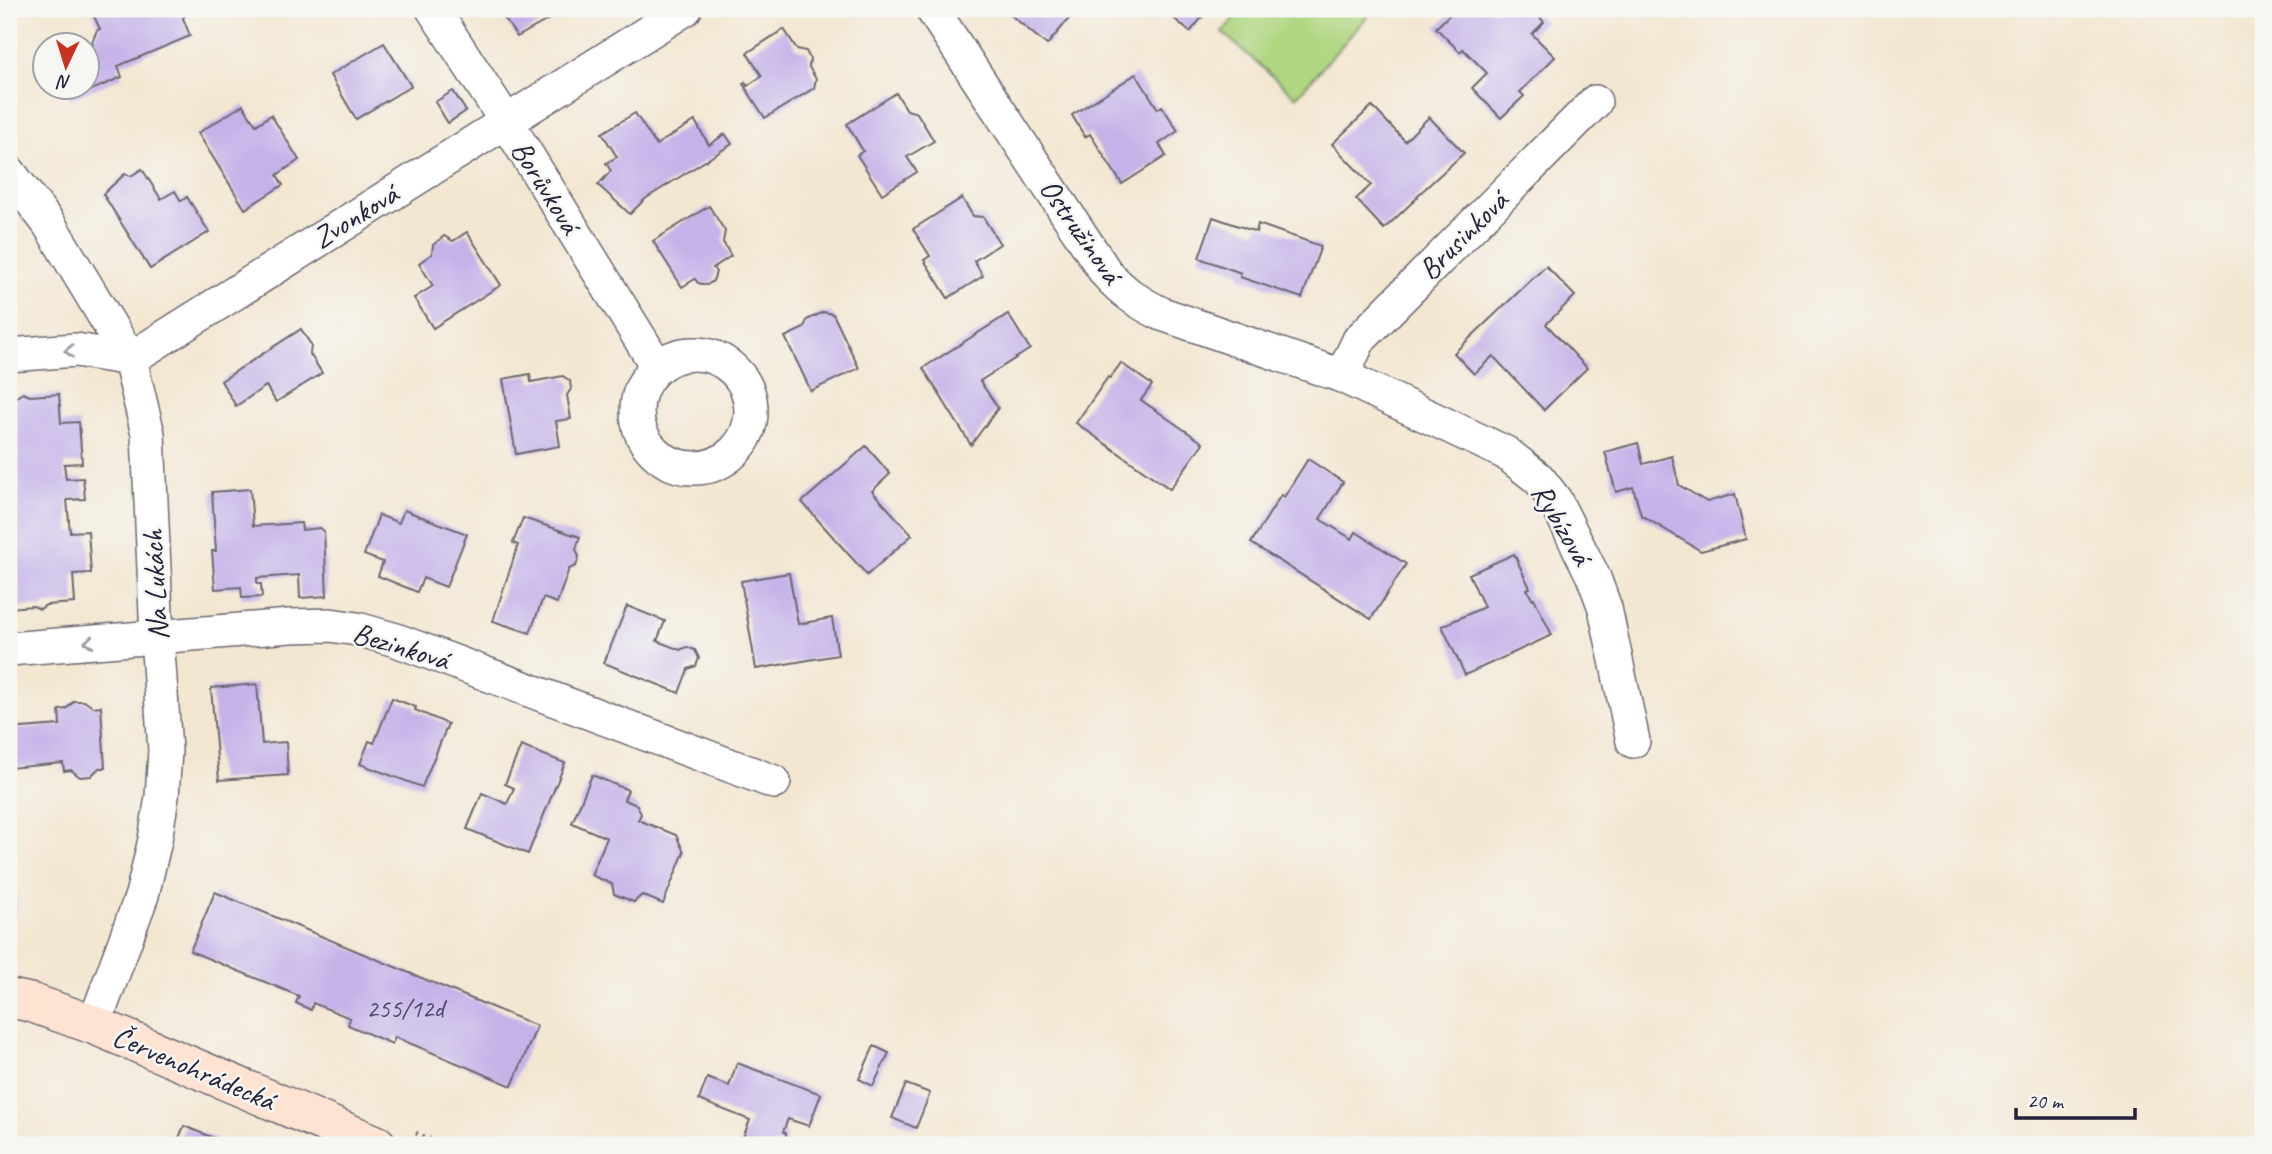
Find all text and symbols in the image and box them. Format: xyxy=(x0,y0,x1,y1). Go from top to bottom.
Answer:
north arrow xyxy=(32,32,102,102)
text: N xyxy=(55,69,72,94)
street label: Borůvková xyxy=(503,133,591,243)
street label: Ostružinová xyxy=(1031,171,1132,293)
street label: Zvonková xyxy=(305,174,407,257)
street label: Brusinková xyxy=(1410,180,1518,288)
one-way arrow xyxy=(64,343,74,359)
street label: Rybízová xyxy=(1523,476,1603,574)
street label: Na Lukách xyxy=(133,527,177,641)
street label: Bezinková xyxy=(348,613,456,679)
one-way arrow xyxy=(83,634,94,649)
house number: 255/12d xyxy=(366,992,447,1025)
street label: Červenohrádecká xyxy=(107,1017,284,1120)
scale bar xyxy=(2016,1077,2136,1121)
text: 20 m xyxy=(2027,1088,2065,1114)

